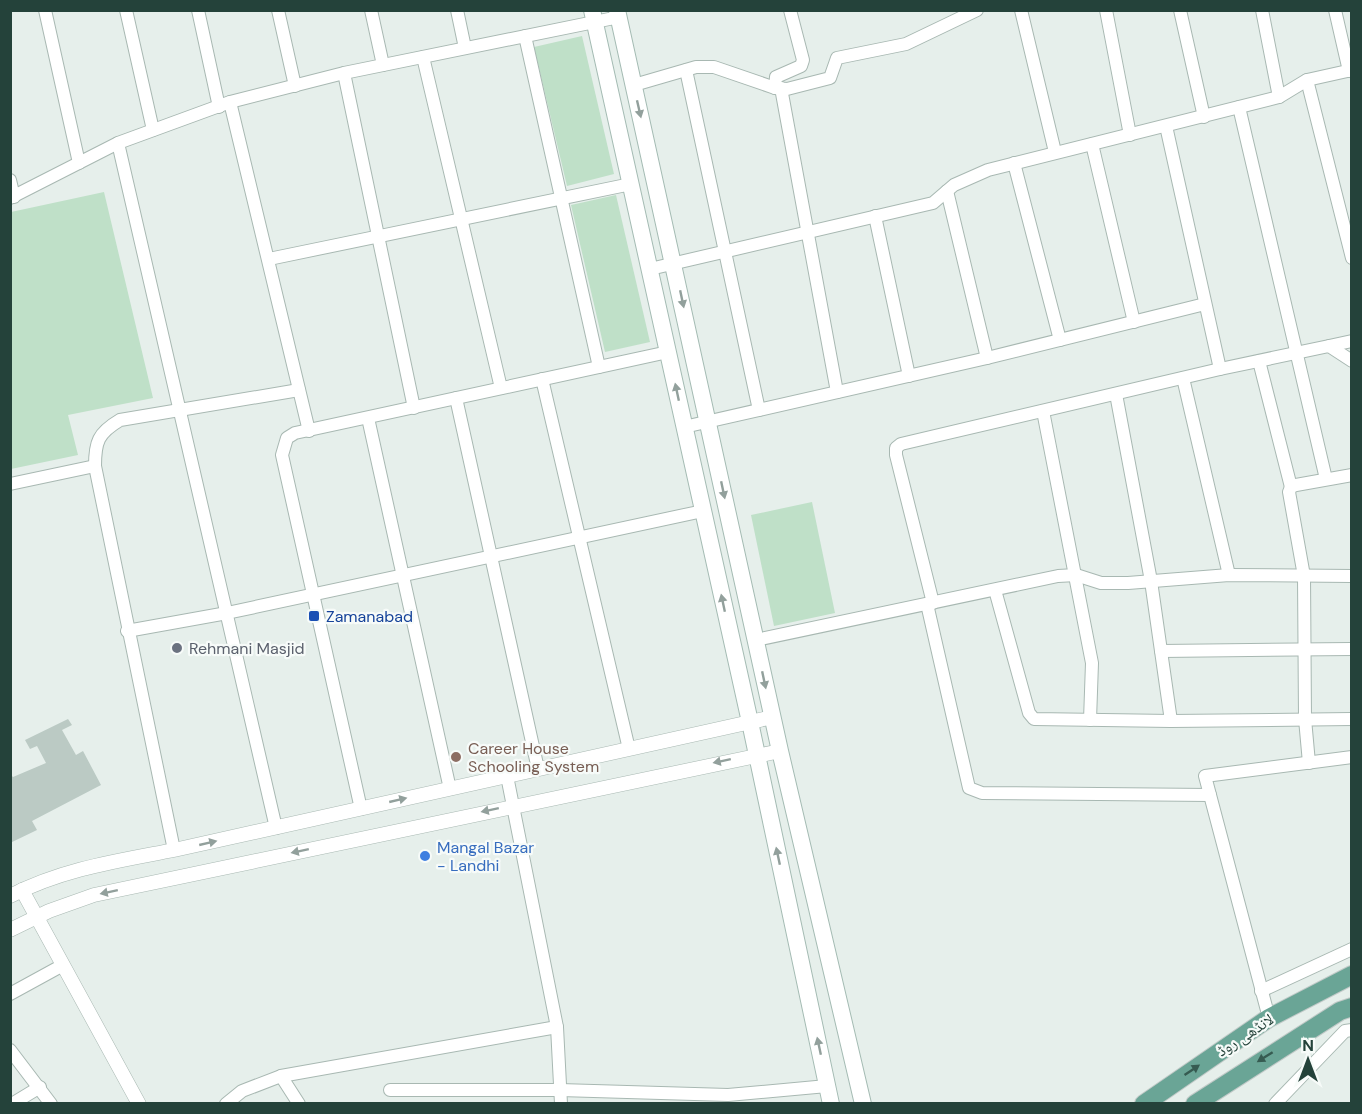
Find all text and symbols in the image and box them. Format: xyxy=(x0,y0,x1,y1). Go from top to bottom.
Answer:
one-way arrow xyxy=(635,99,645,118)
one-way arrow xyxy=(678,290,687,309)
one-way arrow xyxy=(672,383,681,402)
one-way arrow xyxy=(718,480,728,499)
one-way arrow xyxy=(718,594,728,613)
place label: Zamanabad xyxy=(326,606,413,627)
marker: Zamanabad xyxy=(307,609,321,623)
place label: Rehmani Masjid xyxy=(189,638,305,659)
marker: Rehmani Masjid xyxy=(170,641,184,655)
one-way arrow xyxy=(760,671,770,689)
place label: Career House Schooling System xyxy=(468,738,599,777)
marker: Career House Schooling System xyxy=(449,750,463,764)
one-way arrow xyxy=(712,757,731,766)
one-way arrow xyxy=(389,795,407,805)
one-way arrow xyxy=(481,806,500,815)
place label: Mangal Bazar - Landhi xyxy=(437,837,534,876)
one-way arrow xyxy=(198,838,217,847)
one-way arrow xyxy=(773,846,782,865)
one-way arrow xyxy=(290,847,309,856)
marker: Mangal Bazar - Landhi xyxy=(418,849,432,863)
one-way arrow xyxy=(99,888,118,897)
street label: لانڈھی روڈ xyxy=(1212,1009,1278,1061)
north arrow xyxy=(1278,1030,1338,1090)
text: N xyxy=(1302,1035,1314,1056)
one-way arrow xyxy=(813,1037,823,1056)
one-way arrow xyxy=(1257,1052,1273,1063)
one-way arrow xyxy=(1184,1065,1200,1076)

